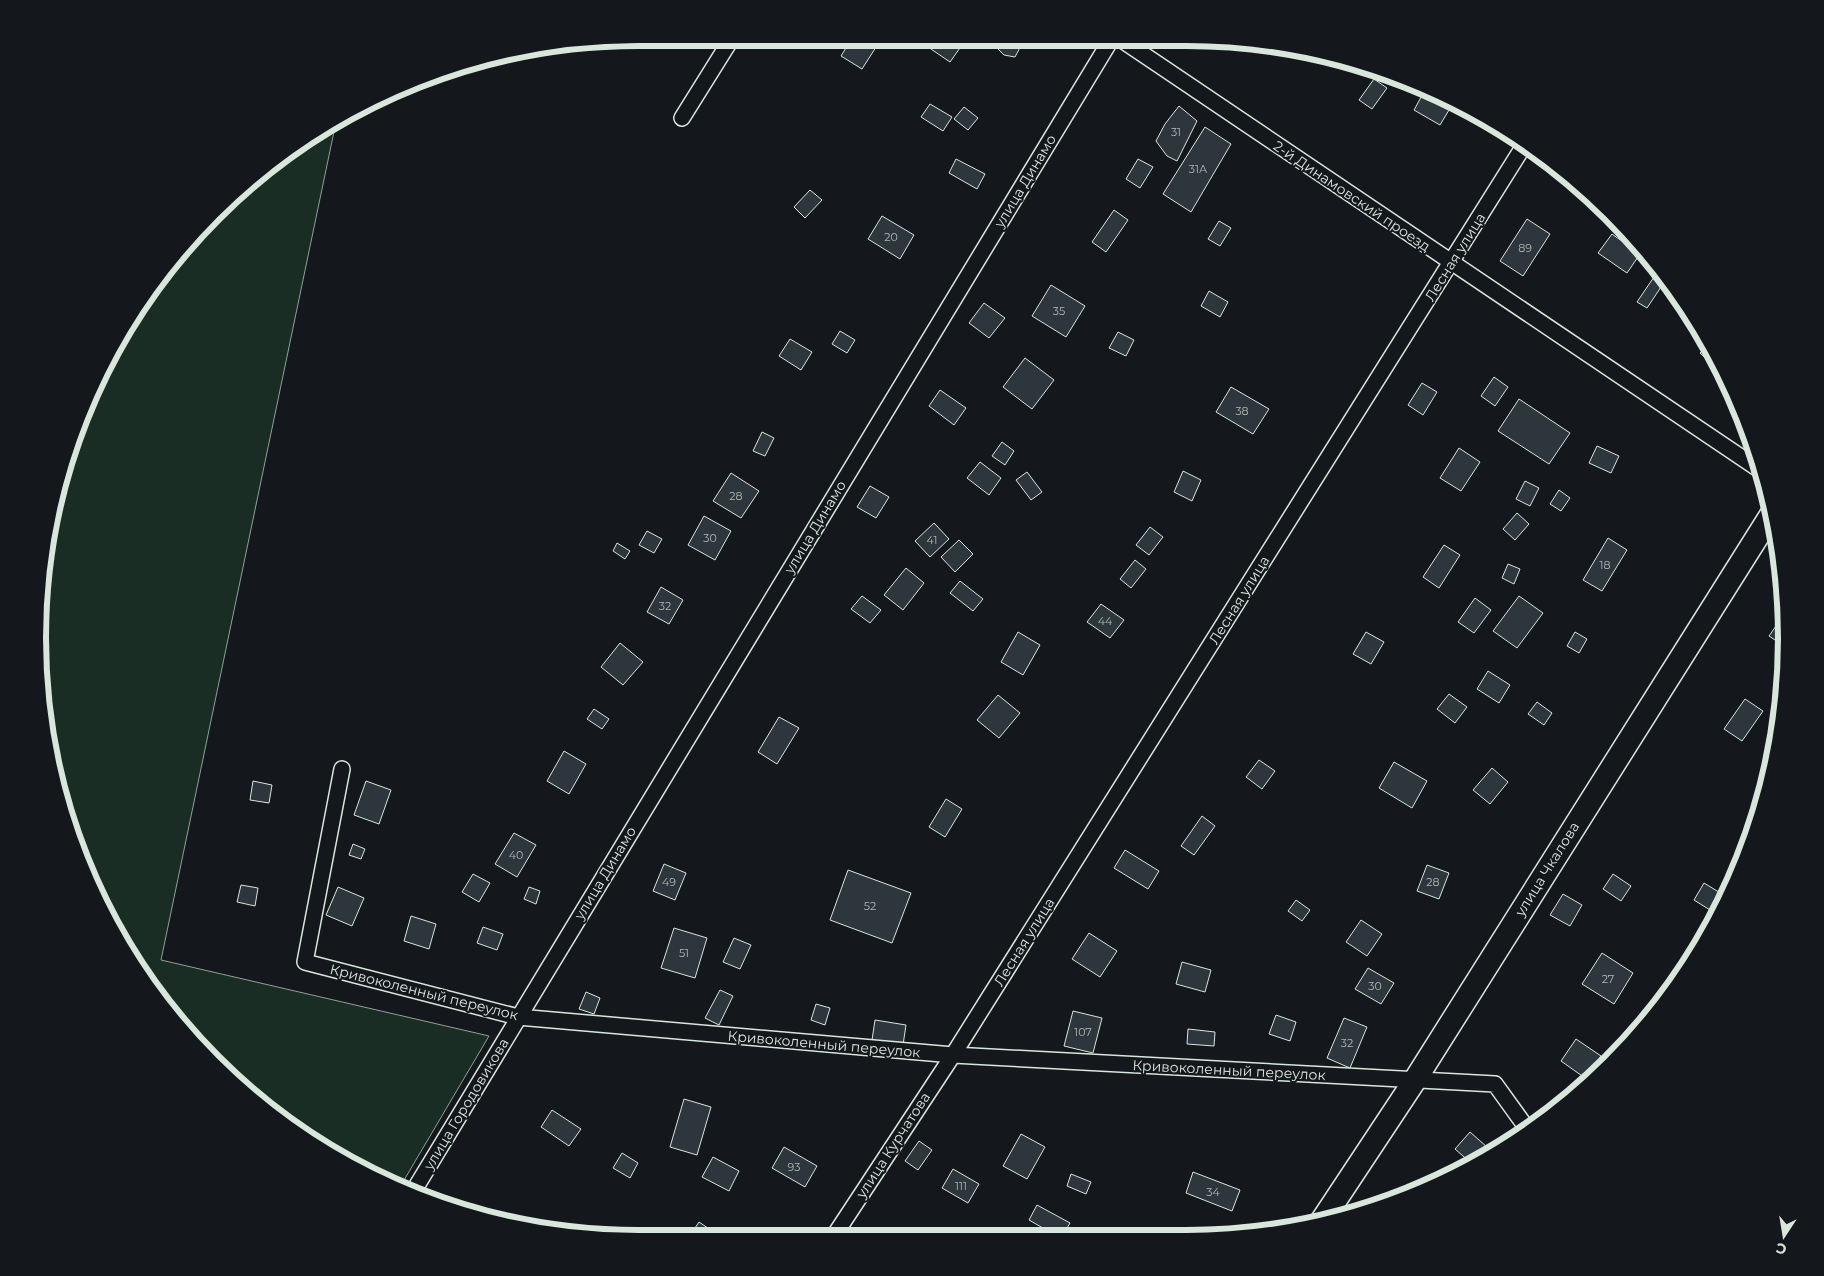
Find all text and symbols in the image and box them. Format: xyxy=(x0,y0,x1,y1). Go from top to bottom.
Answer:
house number: 31 xyxy=(1171,125,1181,139)
street label: улица Динамо xyxy=(990,131,1060,232)
street label: 2-й Динамовский проезд xyxy=(1270,137,1434,255)
house number: 31А xyxy=(1189,162,1208,176)
street label: Лесная улица xyxy=(1421,209,1489,305)
house number: 20 xyxy=(884,230,898,244)
house number: 89 xyxy=(1518,241,1532,255)
house number: 35 xyxy=(1053,304,1065,318)
house number: 38 xyxy=(1235,404,1249,418)
street label: улица Динамо xyxy=(780,477,850,578)
house number: 28 xyxy=(729,489,743,503)
house number: 30 xyxy=(703,531,717,545)
house number: 41 xyxy=(927,533,937,547)
street label: Лесная улица xyxy=(1205,552,1273,648)
house number: 18 xyxy=(1600,558,1611,572)
house number: 32 xyxy=(659,599,671,613)
house number: 44 xyxy=(1098,614,1113,628)
street label: улица Чкалова xyxy=(1510,818,1583,920)
street label: улица Динамо xyxy=(570,823,640,924)
house number: 40 xyxy=(509,848,523,862)
house number: 49 xyxy=(662,875,676,889)
house number: 28 xyxy=(1426,875,1440,889)
street label: Лесная улица xyxy=(990,894,1058,990)
house number: 52 xyxy=(864,899,876,913)
house number: 51 xyxy=(679,946,689,960)
street label: Кривоколенный переулок xyxy=(328,960,520,1024)
house number: 27 xyxy=(1602,972,1614,986)
house number: 30 xyxy=(1368,979,1382,993)
house number: 107 xyxy=(1074,1025,1092,1039)
street label: Кривоколенный переулок xyxy=(727,1027,921,1061)
street label: улица Городовикова xyxy=(419,1035,513,1174)
house number: 32 xyxy=(1341,1036,1353,1050)
street label: Кривоколенный переулок xyxy=(1132,1056,1326,1084)
street label: улица Курчатова xyxy=(851,1089,934,1202)
house number: 93 xyxy=(788,1160,800,1174)
house number: 111 xyxy=(955,1179,967,1193)
house number: 34 xyxy=(1206,1185,1220,1199)
north arrow xyxy=(1759,1211,1809,1261)
text: С xyxy=(1774,1239,1788,1259)

